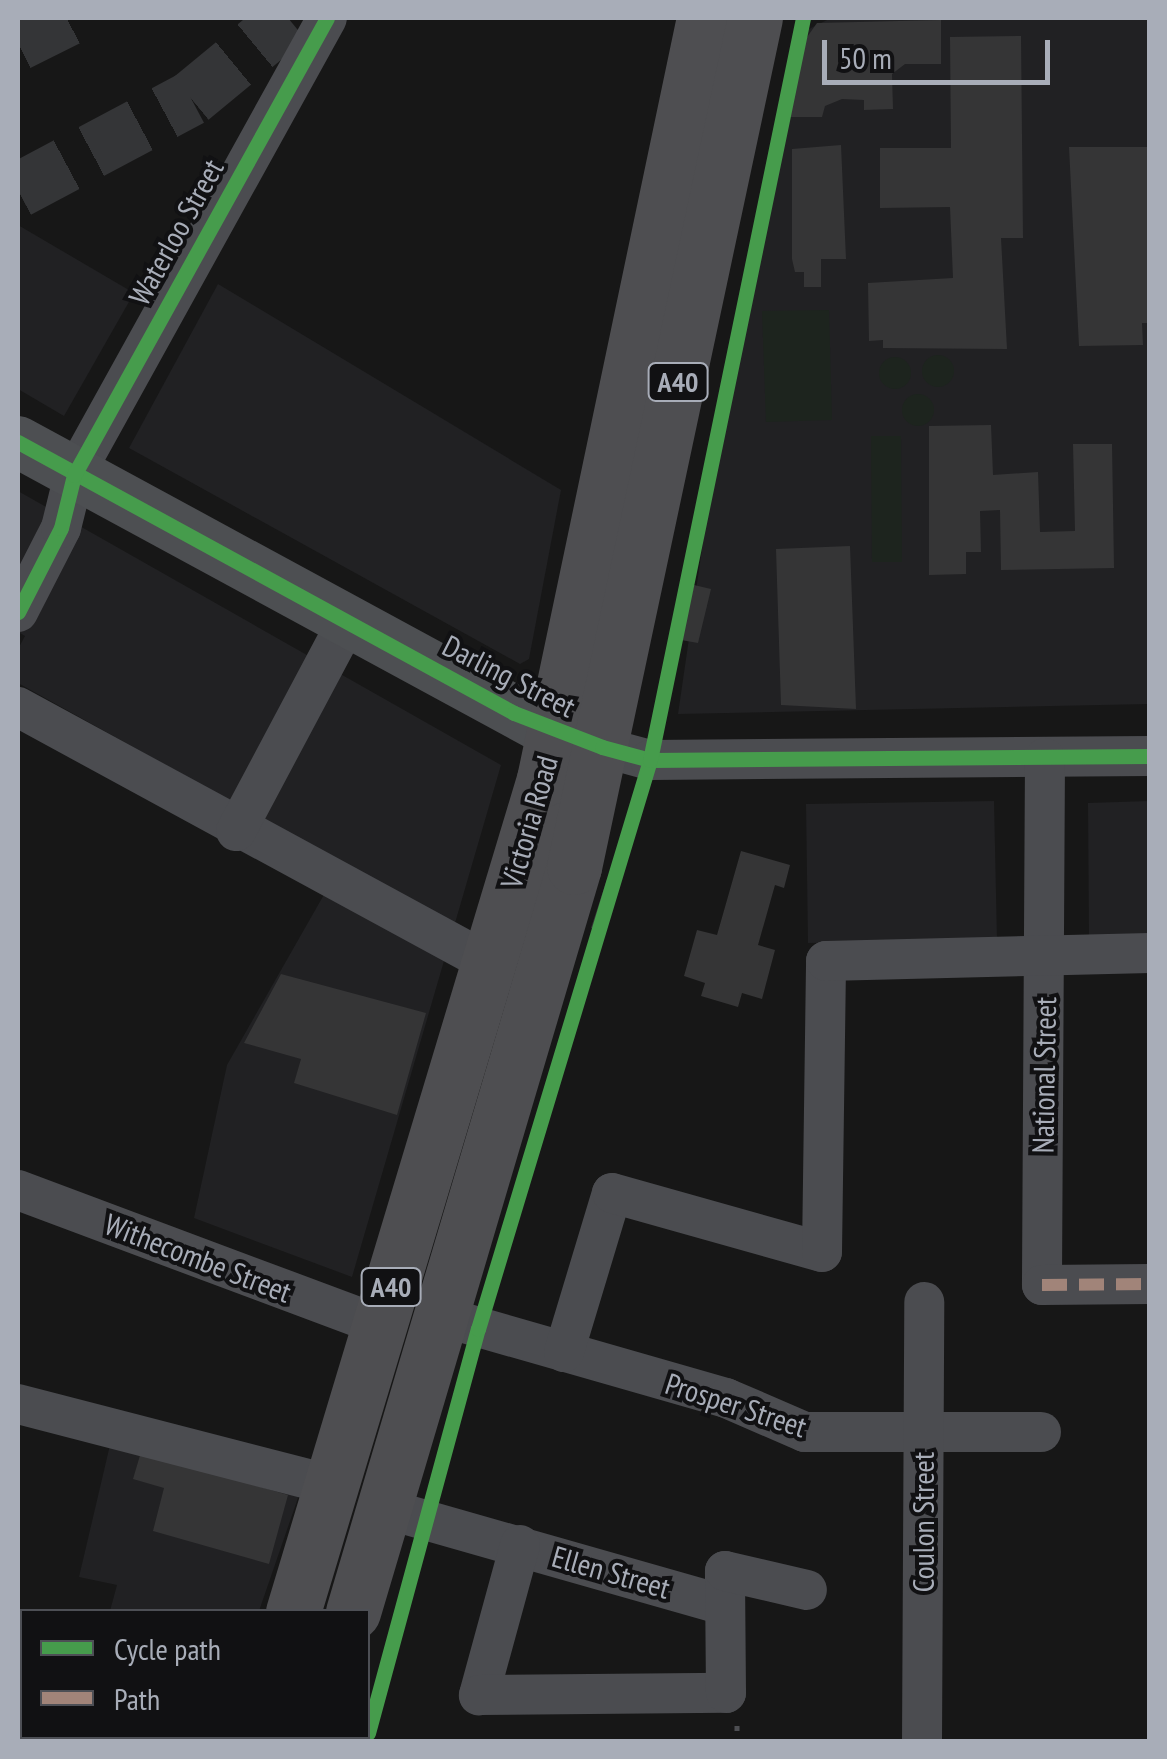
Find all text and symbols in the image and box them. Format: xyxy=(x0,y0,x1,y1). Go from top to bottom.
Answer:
scale bar xyxy=(827,20,1054,82)
text: 50 m xyxy=(839,38,892,77)
street label: Waterloo Street xyxy=(121,153,231,311)
road number: A40 xyxy=(646,359,710,405)
street label: Darling Street xyxy=(437,627,581,725)
street label: Victoria Road xyxy=(493,752,565,892)
street label: National Street xyxy=(1025,996,1063,1154)
street label: Withecombe Street xyxy=(100,1206,296,1310)
road number: A40 xyxy=(358,1264,424,1310)
street label: Prosper Street xyxy=(661,1365,811,1445)
street label: Coulon Street xyxy=(905,1452,941,1592)
street label: Ellen Street xyxy=(548,1538,674,1606)
legend xyxy=(20,1609,370,1739)
text: Cycle path xyxy=(114,1629,221,1668)
text: Path xyxy=(114,1679,160,1718)

